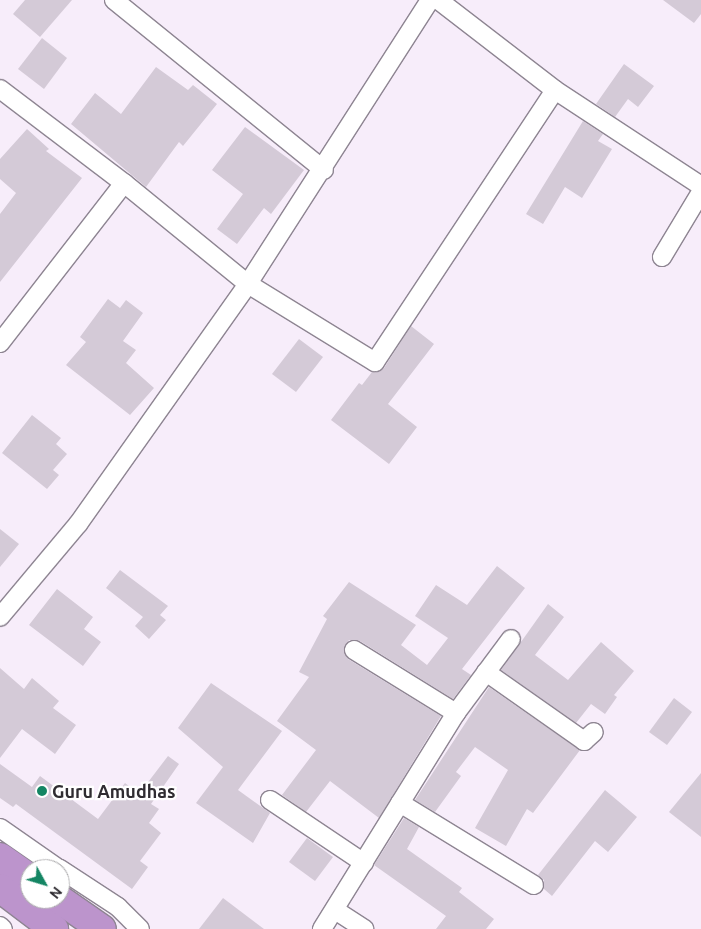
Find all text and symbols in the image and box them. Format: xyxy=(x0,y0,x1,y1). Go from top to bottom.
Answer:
place label: Guru Amudhas xyxy=(52,780,175,802)
marker: Guru Amudhas xyxy=(36,785,48,797)
north arrow xyxy=(20,859,70,909)
text: N xyxy=(46,884,65,902)

